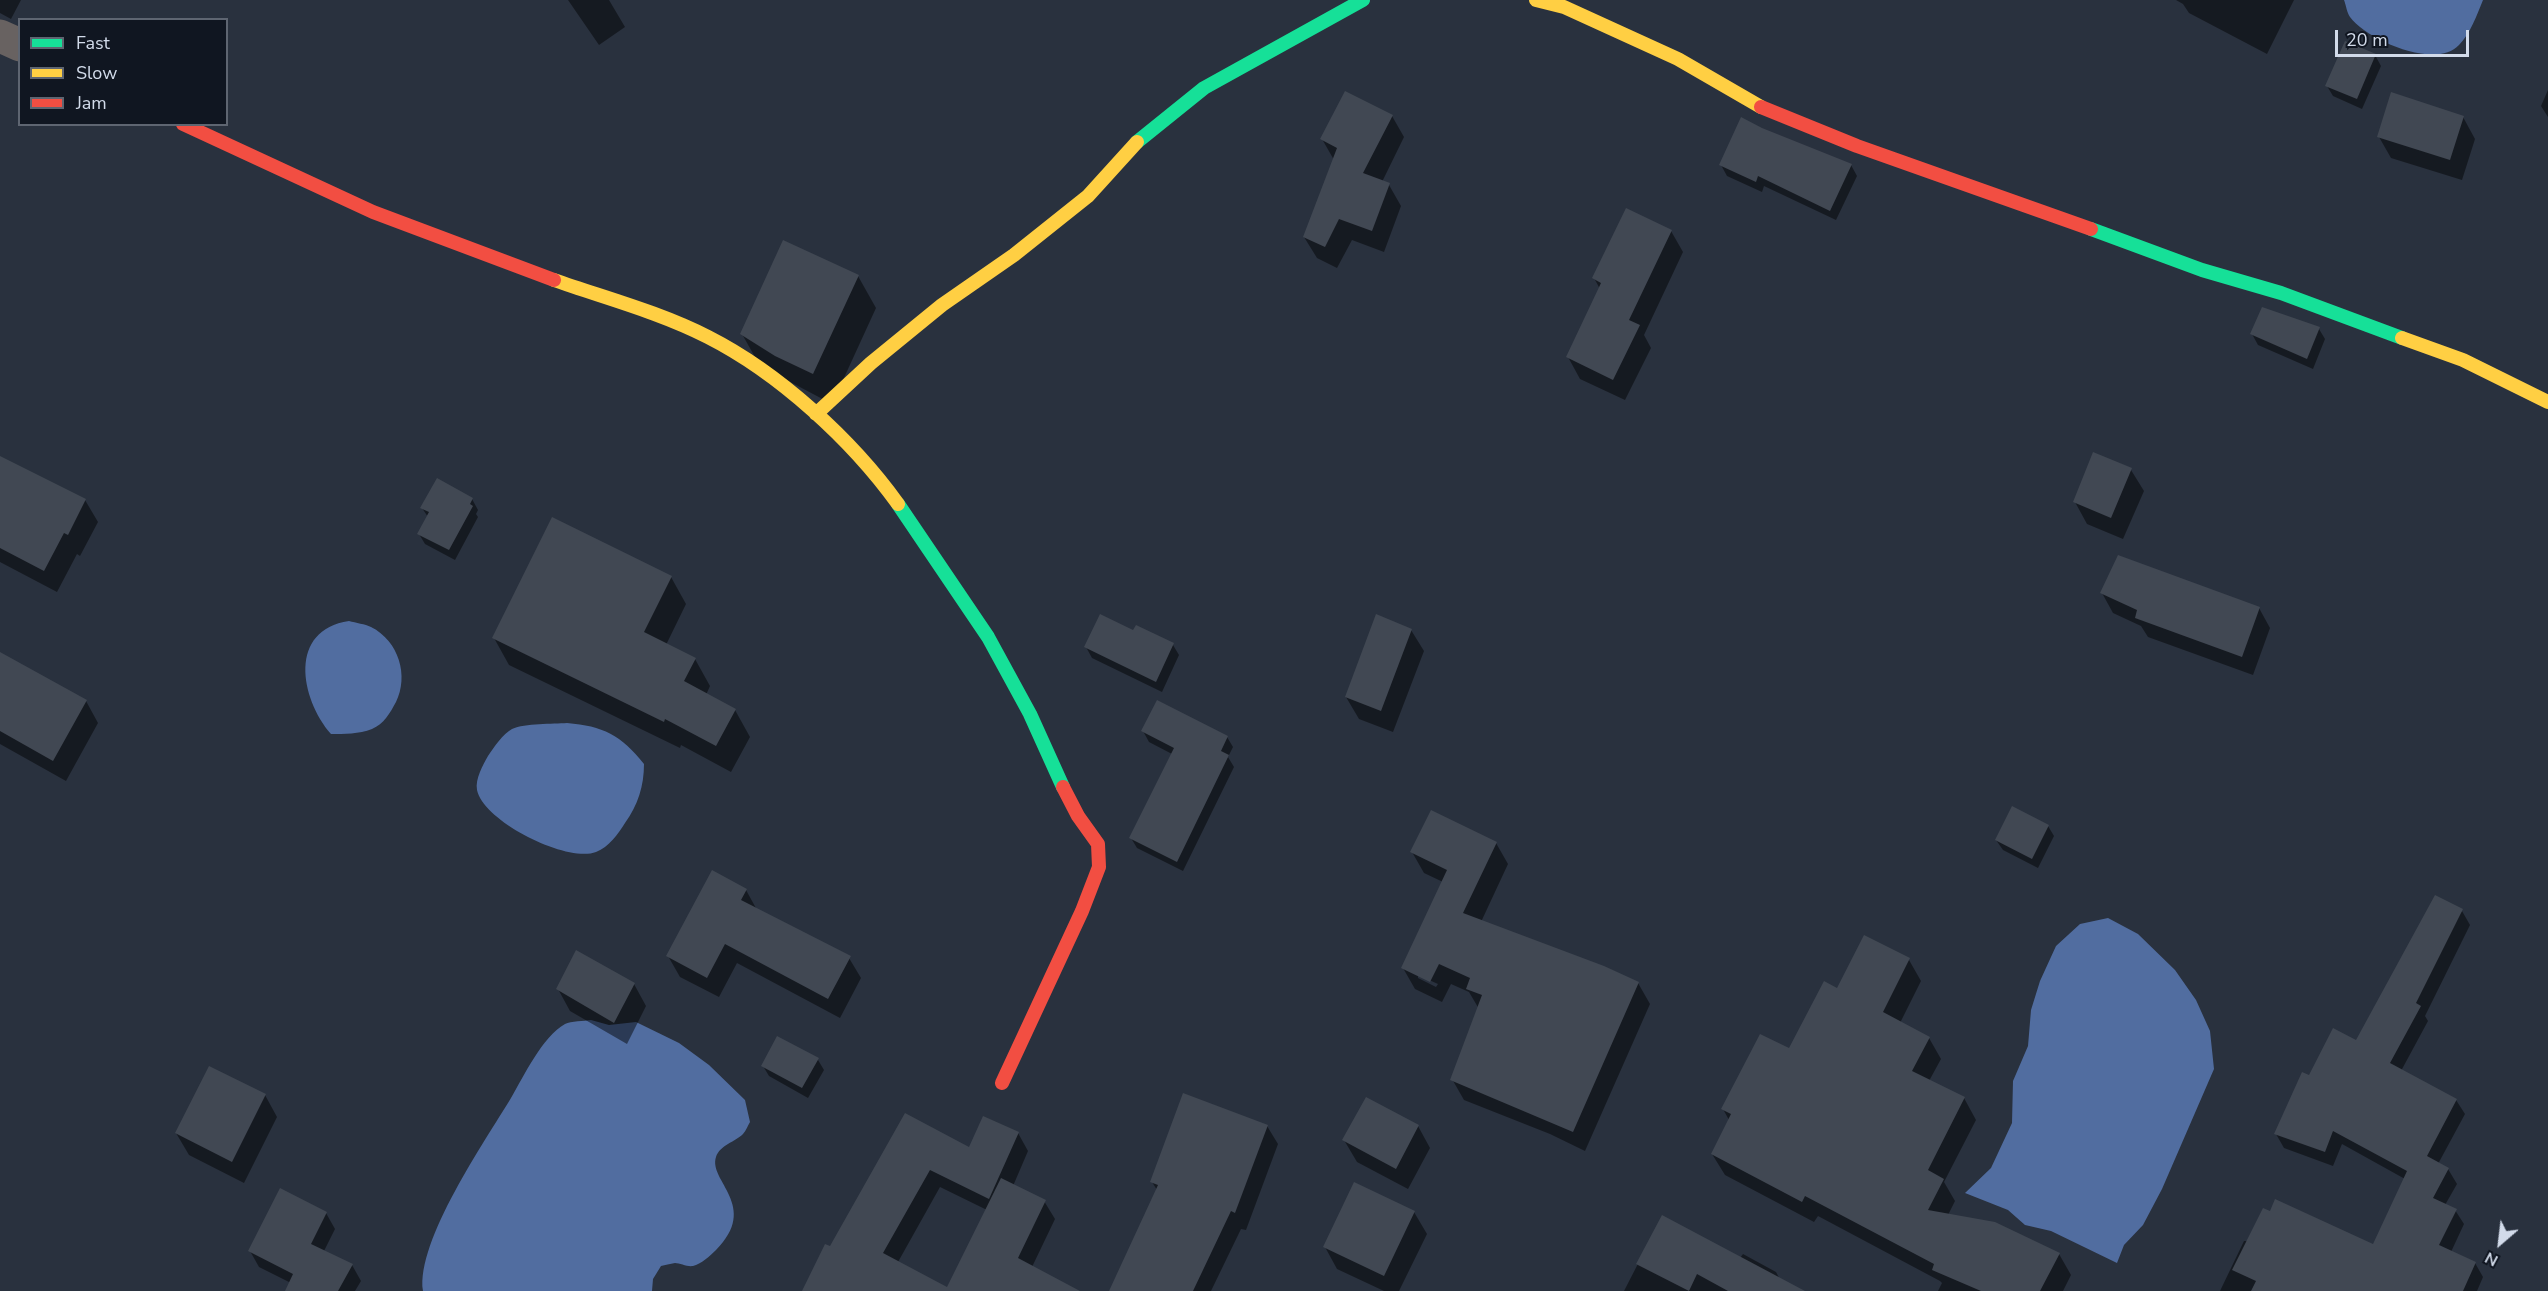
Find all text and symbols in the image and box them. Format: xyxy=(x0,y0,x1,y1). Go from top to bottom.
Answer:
legend xyxy=(18,18,228,126)
scale bar xyxy=(2338,18,2472,56)
text: 20 m xyxy=(2346,28,2388,52)
text: Fast xyxy=(76,31,110,55)
text: Slow xyxy=(76,61,117,85)
text: Jam xyxy=(76,91,107,115)
north arrow xyxy=(2470,1213,2530,1273)
text: N xyxy=(2481,1246,2502,1271)

